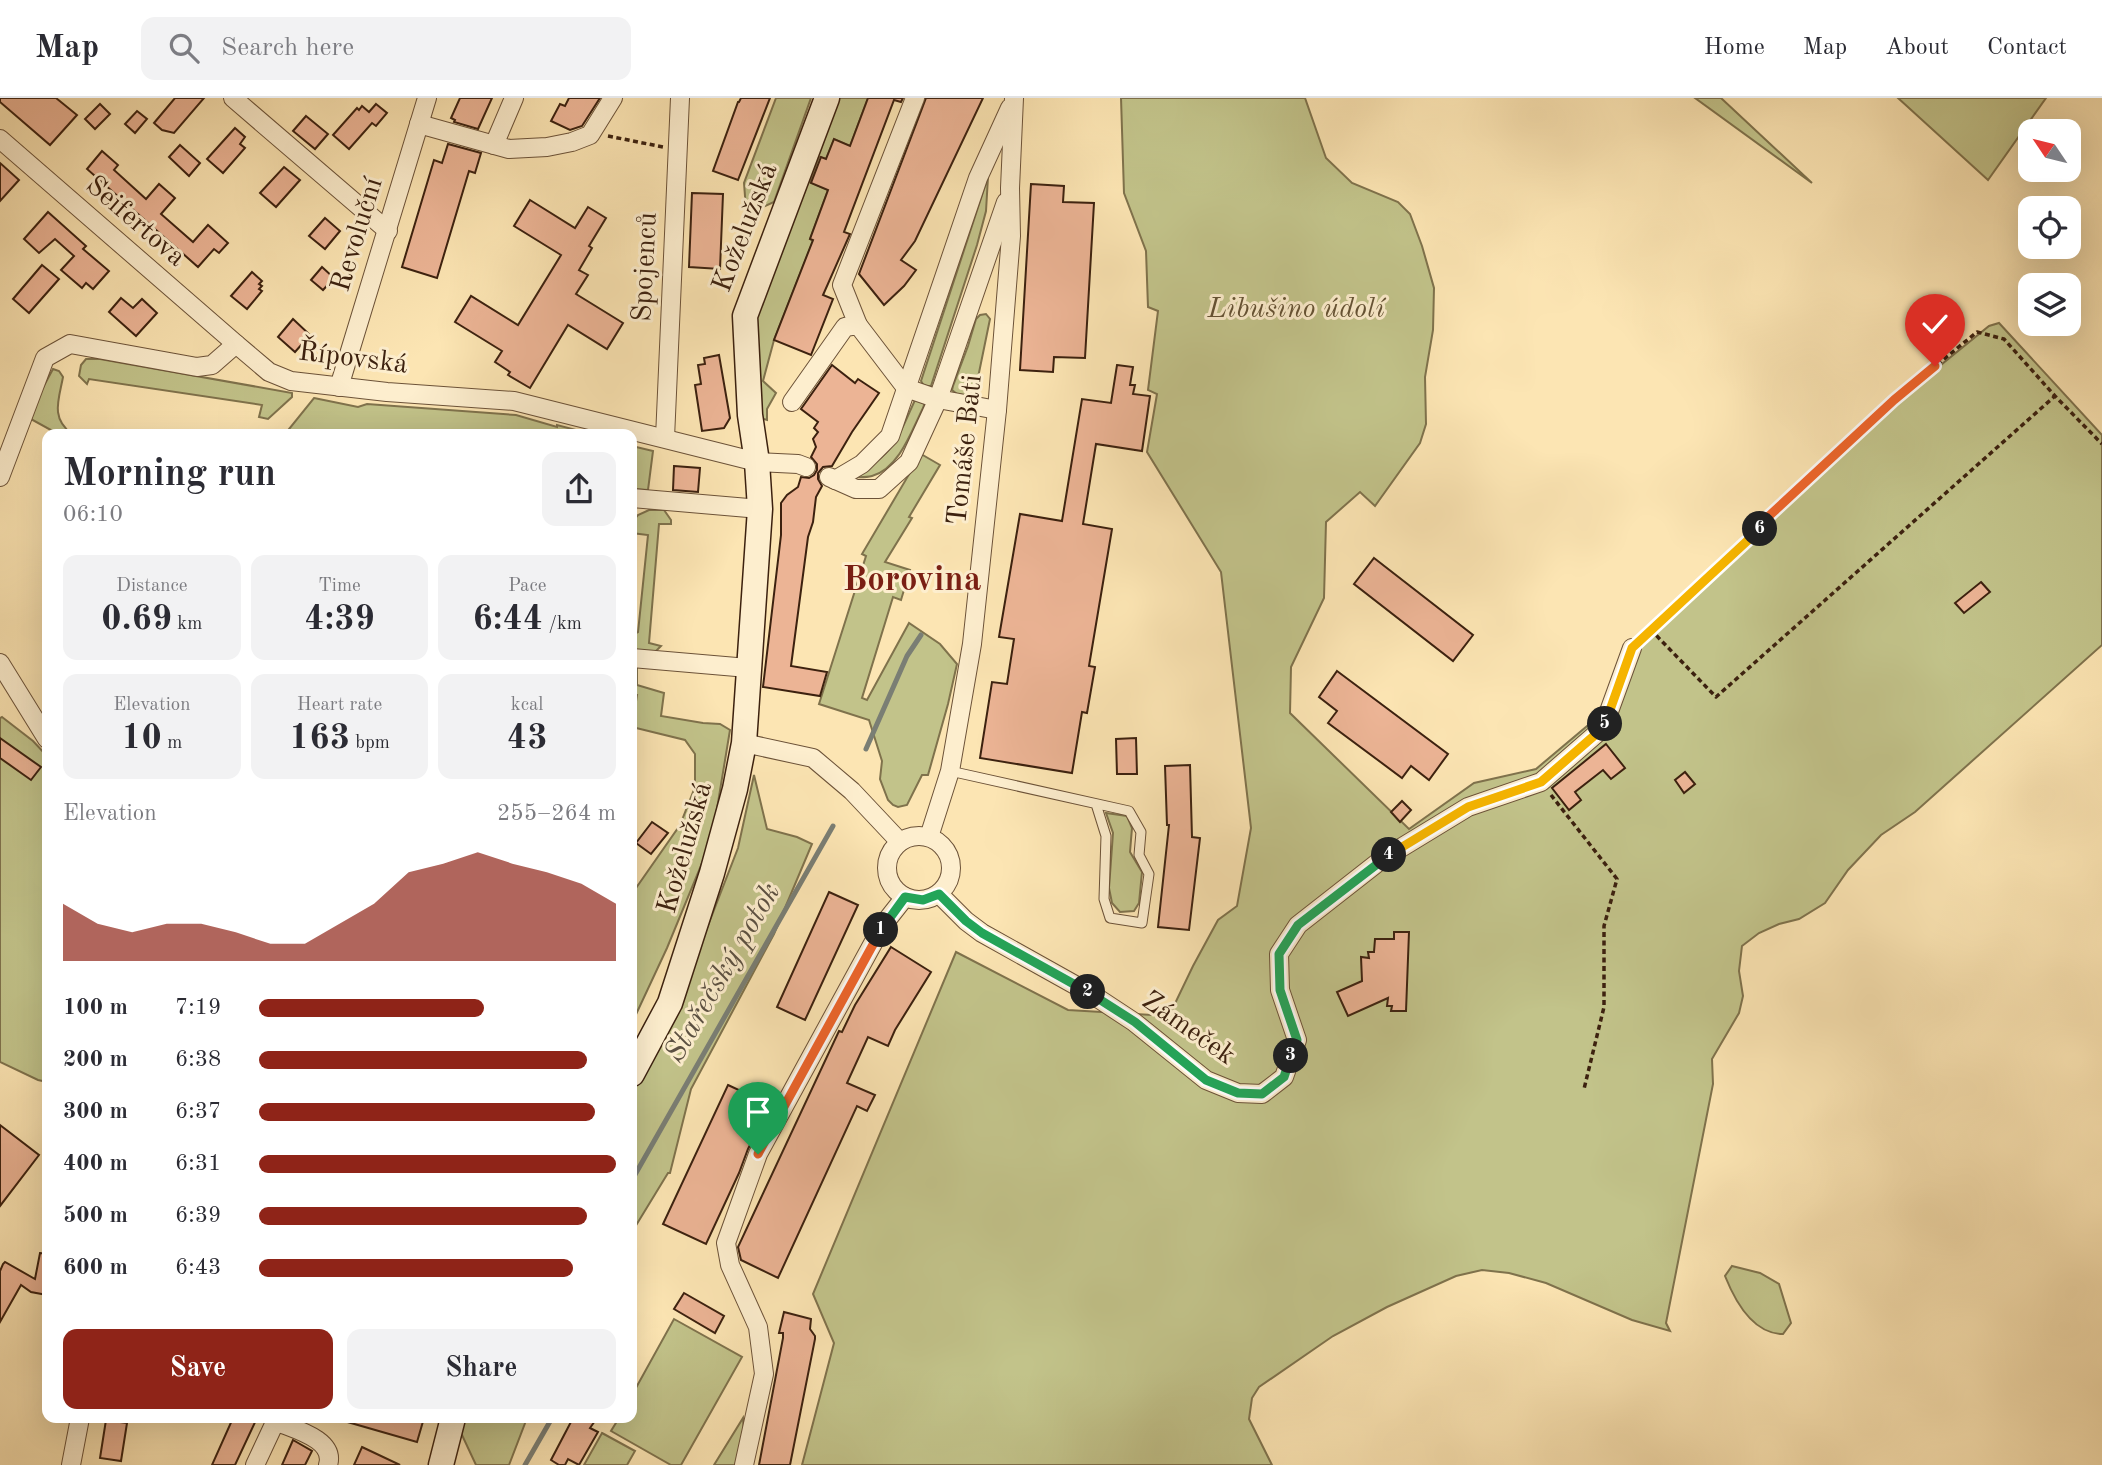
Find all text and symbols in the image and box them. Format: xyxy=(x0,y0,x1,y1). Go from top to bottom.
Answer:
search box xyxy=(141,17,631,80)
icon: search xyxy=(165,29,203,67)
text: Map xyxy=(35,32,99,65)
text: Search here xyxy=(221,35,354,61)
text: Home xyxy=(1704,36,1765,60)
text: Map xyxy=(1803,36,1847,60)
text: About xyxy=(1885,36,1949,60)
text: Contact xyxy=(1987,36,2067,60)
north arrow xyxy=(2018,119,2081,182)
map controls xyxy=(2018,119,2081,336)
street label: Koželužská xyxy=(709,160,783,296)
street label: Seifertova xyxy=(80,172,190,273)
street label: Revoluční xyxy=(327,174,389,295)
button: locate xyxy=(2018,196,2081,259)
street label: Spojenců xyxy=(629,211,663,323)
button: layers xyxy=(2018,273,2081,336)
pin xyxy=(1905,294,1965,366)
park label: Libušino údolí xyxy=(1206,296,1386,324)
icon: check xyxy=(1916,305,1954,343)
street label: Řípovská xyxy=(297,333,410,380)
street label: Tomáše Bati xyxy=(944,373,988,527)
button: share xyxy=(542,452,616,526)
text: Morning run xyxy=(63,456,276,494)
text: 06:10 xyxy=(63,503,123,526)
pin: 6 xyxy=(1742,512,1778,546)
text: 6 xyxy=(1754,519,1765,538)
district label: Borovina xyxy=(842,563,982,598)
text: Distance xyxy=(116,577,188,596)
text: Time xyxy=(318,577,361,596)
text: Pace xyxy=(508,577,546,596)
text: 0.69 xyxy=(101,602,172,637)
text: 4:39 xyxy=(304,602,375,637)
text: 6:44 xyxy=(472,602,543,637)
text: km xyxy=(172,615,202,634)
text: /km xyxy=(543,615,582,634)
text: Elevation xyxy=(113,696,190,715)
text: Heart rate xyxy=(297,696,382,715)
text: kcal xyxy=(511,696,544,715)
pin: 5 xyxy=(1588,706,1622,742)
text: 5 xyxy=(1599,714,1610,733)
text: 10 xyxy=(121,721,162,756)
text: 163 xyxy=(289,721,350,756)
text: 43 xyxy=(507,721,547,756)
text: m xyxy=(162,734,182,753)
text: bpm xyxy=(350,734,390,753)
street label: Koželužská xyxy=(654,779,718,917)
text: Elevation xyxy=(63,802,157,825)
text: 255–264 m xyxy=(497,802,616,825)
pin: 4 xyxy=(1372,838,1406,872)
text: 4 xyxy=(1383,845,1394,864)
water label: Stařečský potok xyxy=(660,878,786,1068)
pin: 1 xyxy=(864,912,898,948)
text: 1 xyxy=(875,920,886,939)
pin: 2 xyxy=(1070,974,1106,1010)
text: 2 xyxy=(1082,982,1093,1001)
street label: Zámeček xyxy=(1136,987,1240,1071)
text: 100 m xyxy=(63,996,128,1019)
text: 7:19 xyxy=(175,996,221,1019)
pin: 3 xyxy=(1274,1038,1308,1074)
text: 3 xyxy=(1285,1046,1296,1065)
text: 200 m xyxy=(63,1048,128,1071)
text: 6:38 xyxy=(175,1048,221,1071)
pin xyxy=(728,1082,788,1154)
icon: arrive xyxy=(739,1093,777,1131)
text: 300 m xyxy=(63,1100,128,1123)
text: 6:37 xyxy=(175,1100,221,1123)
text: 400 m xyxy=(63,1152,128,1175)
text: 6:31 xyxy=(175,1152,221,1175)
text: 500 m xyxy=(63,1204,128,1227)
text: 6:39 xyxy=(175,1204,221,1227)
text: 600 m xyxy=(63,1256,128,1279)
text: 6:43 xyxy=(175,1256,221,1279)
button: Save xyxy=(63,1329,333,1409)
button: Share xyxy=(347,1329,616,1409)

